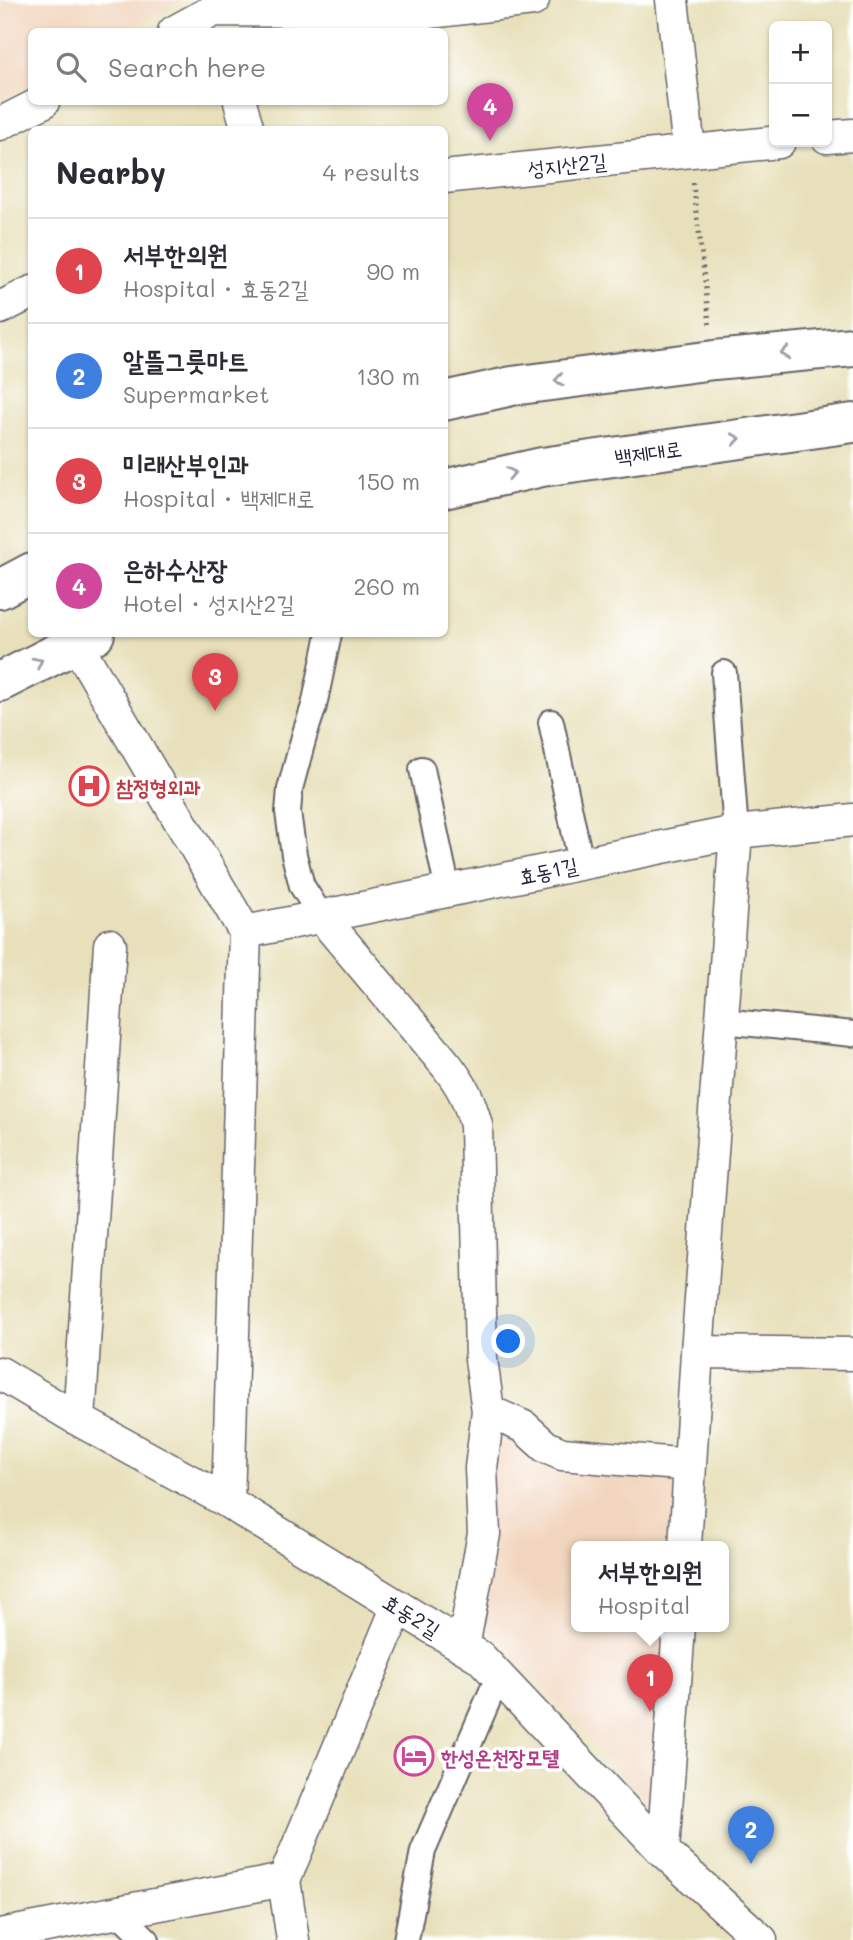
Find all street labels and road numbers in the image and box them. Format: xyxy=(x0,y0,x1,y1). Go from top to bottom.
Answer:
street label: 성지산2길 xyxy=(526,146,608,182)
street label: 백제대로 xyxy=(613,434,683,470)
street label: 효동1길 xyxy=(516,851,580,889)
street label: 효동2길 xyxy=(378,1587,446,1643)

